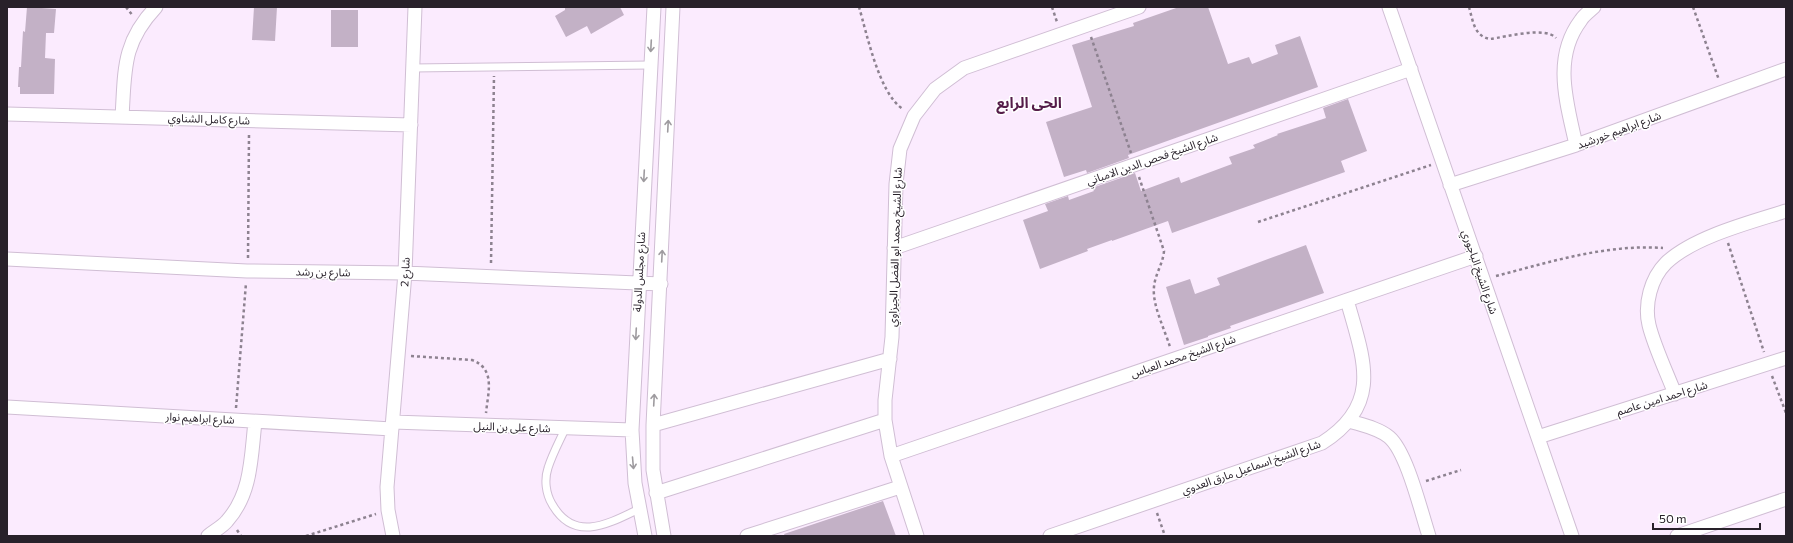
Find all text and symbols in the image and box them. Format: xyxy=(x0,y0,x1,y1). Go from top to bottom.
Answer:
one-way arrow xyxy=(648,39,655,52)
district label: الحى الرابع xyxy=(996,93,1062,114)
street label: شارع ابراهيم خورشيد xyxy=(1575,108,1664,154)
street label: شارع كامل الشناوي xyxy=(168,111,251,130)
one-way arrow xyxy=(664,120,672,133)
street label: شارع الشيخ فحص الدين الامباني xyxy=(1084,130,1221,191)
street label: شارع الشيخ محمد ابو الفضل الجيزاوي xyxy=(885,167,907,327)
one-way arrow xyxy=(641,169,648,182)
street label: شارع الشيخ الباجوري xyxy=(1457,228,1501,317)
street label: شارع مجلس الدولة xyxy=(630,231,649,312)
one-way arrow xyxy=(658,250,666,263)
street label: شارع 2 xyxy=(397,256,414,287)
street label: شارع بن رشد xyxy=(295,265,351,280)
one-way arrow xyxy=(633,327,640,340)
street label: شارع الشيخ محمد العباس xyxy=(1129,331,1238,382)
street label: شارع احمد امين عاصم xyxy=(1615,377,1710,420)
one-way arrow xyxy=(651,394,658,407)
street label: شارع ابراهيم نوار xyxy=(164,409,235,429)
street label: شارع على بن النيل xyxy=(473,419,551,436)
street label: شارع الشيخ اسماعيل مارق العدوي xyxy=(1180,437,1323,500)
one-way arrow xyxy=(630,456,637,469)
scale bar xyxy=(1653,505,1760,531)
text: 50 m xyxy=(1659,511,1687,525)

